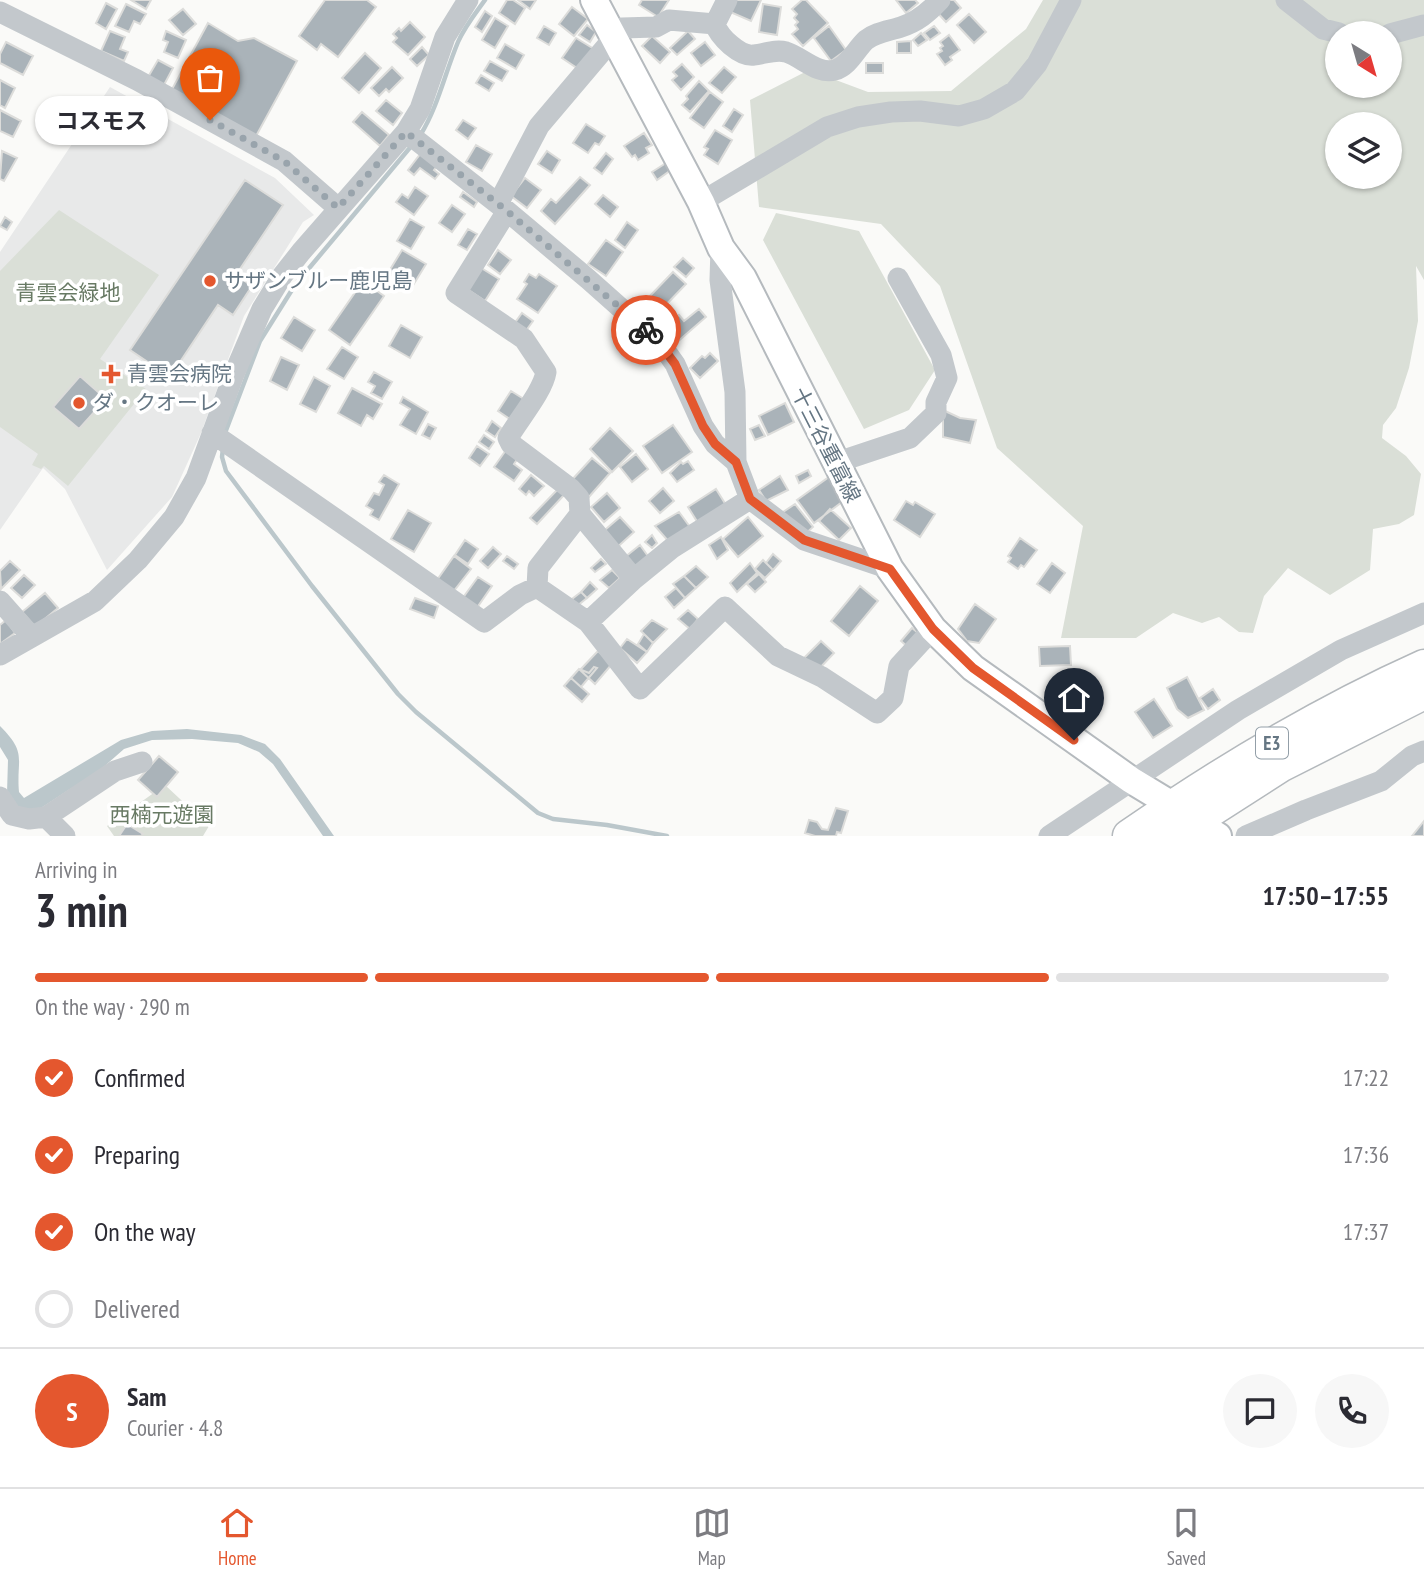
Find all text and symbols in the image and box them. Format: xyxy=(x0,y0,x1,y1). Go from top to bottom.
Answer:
north arrow xyxy=(1325,21,1402,98)
map controls xyxy=(1325,21,1402,189)
pin xyxy=(180,48,240,120)
icon: bag xyxy=(191,59,229,97)
callout: コスモス xyxy=(35,96,168,144)
text: コスモス xyxy=(56,106,148,135)
button: layers xyxy=(1325,112,1402,189)
place label: サザンブルー鹿児島 xyxy=(224,267,412,294)
marker: サザンブルー鹿児島 xyxy=(202,273,218,289)
park label: 青雲会緑地 xyxy=(16,279,121,306)
courier xyxy=(611,295,681,365)
icon: bike xyxy=(627,311,665,349)
place label: 青雲会病院 xyxy=(127,360,232,387)
marker: 青雲会病院 xyxy=(101,364,121,384)
street label: 十三谷重富線 xyxy=(786,383,867,507)
place label: ダ・クオーレ xyxy=(93,389,219,416)
marker: ダ・クオーレ xyxy=(71,395,87,411)
pin xyxy=(1044,668,1104,740)
icon: home xyxy=(1055,679,1093,717)
road number: E3 xyxy=(1256,728,1288,758)
park label: 西楠元遊園 xyxy=(110,801,215,828)
text: Arriving in xyxy=(35,855,117,884)
text: 17:50–17:55 xyxy=(1262,879,1389,912)
text: 3 min xyxy=(35,880,128,940)
text: On the way · 290 m xyxy=(35,992,190,1021)
icon: check xyxy=(35,1059,73,1097)
text: Confirmed xyxy=(94,1061,185,1094)
text: 17:22 xyxy=(1343,1063,1389,1092)
icon: check xyxy=(35,1136,73,1174)
text: Preparing xyxy=(94,1138,180,1171)
text: 17:36 xyxy=(1343,1140,1389,1169)
icon: check xyxy=(35,1213,73,1251)
text: On the way xyxy=(94,1215,196,1248)
text: 17:37 xyxy=(1343,1217,1389,1246)
text: Delivered xyxy=(94,1292,180,1325)
button: chat xyxy=(1223,1374,1297,1448)
button: phone xyxy=(1315,1374,1389,1448)
text: Sam xyxy=(127,1380,166,1413)
text: S xyxy=(66,1395,78,1428)
text: Courier · 4.8 xyxy=(127,1413,223,1442)
tab: Home xyxy=(218,1504,257,1570)
tab: Map xyxy=(693,1504,731,1570)
tab: Saved xyxy=(1167,1504,1206,1570)

